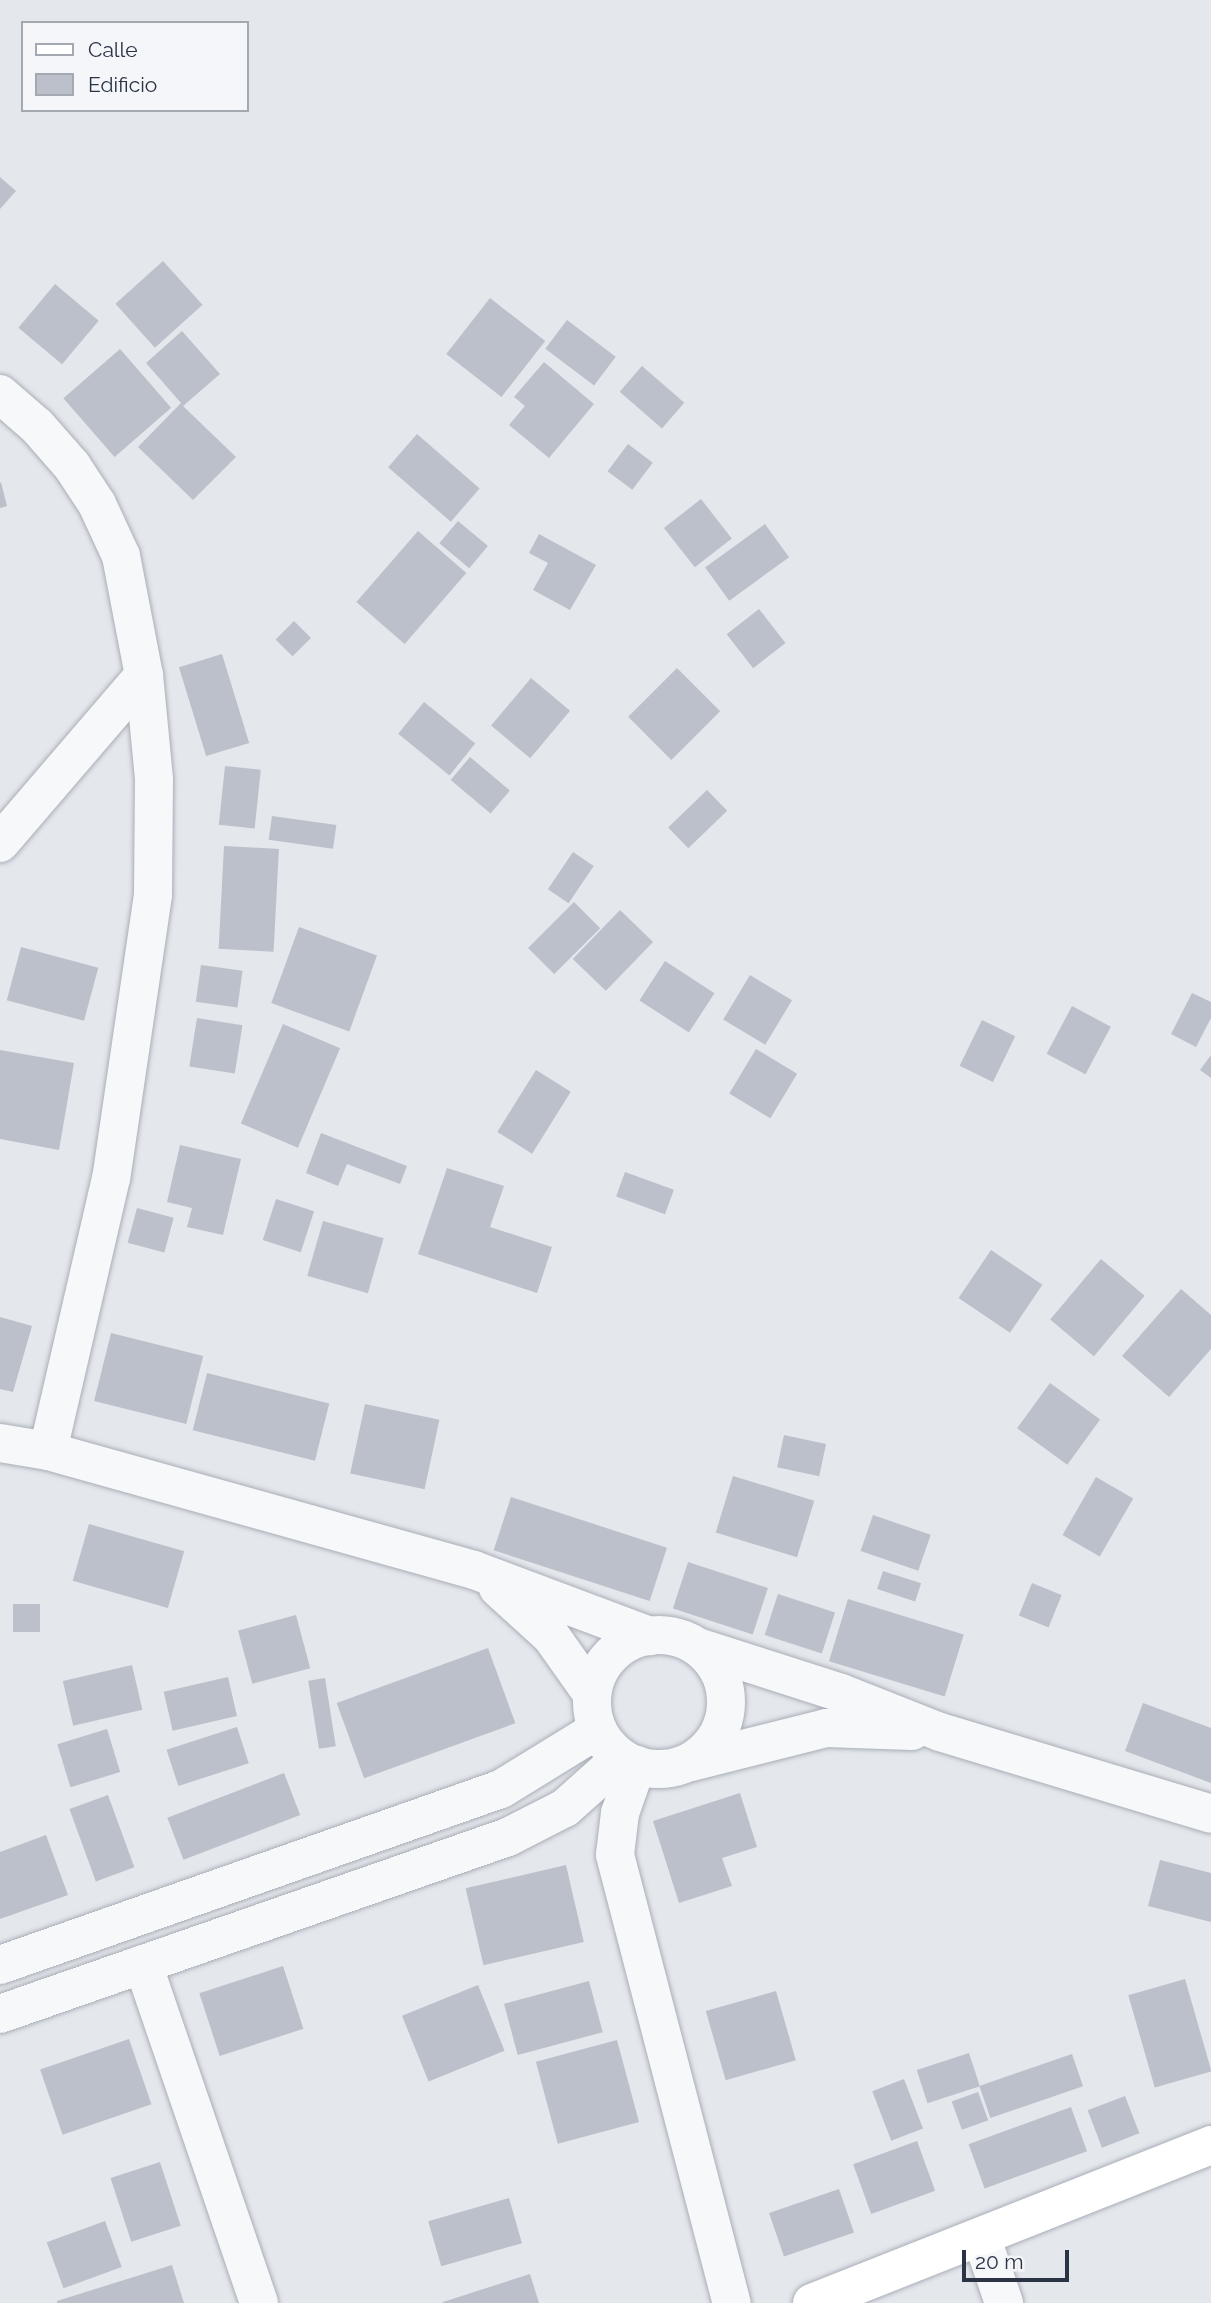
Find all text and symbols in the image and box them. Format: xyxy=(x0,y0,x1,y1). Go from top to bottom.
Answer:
legend xyxy=(21,21,248,112)
text: Calle xyxy=(88,37,138,62)
text: Edificio xyxy=(88,72,157,97)
scale bar xyxy=(966,2236,1073,2280)
text: 20 m xyxy=(975,2249,1023,2274)

